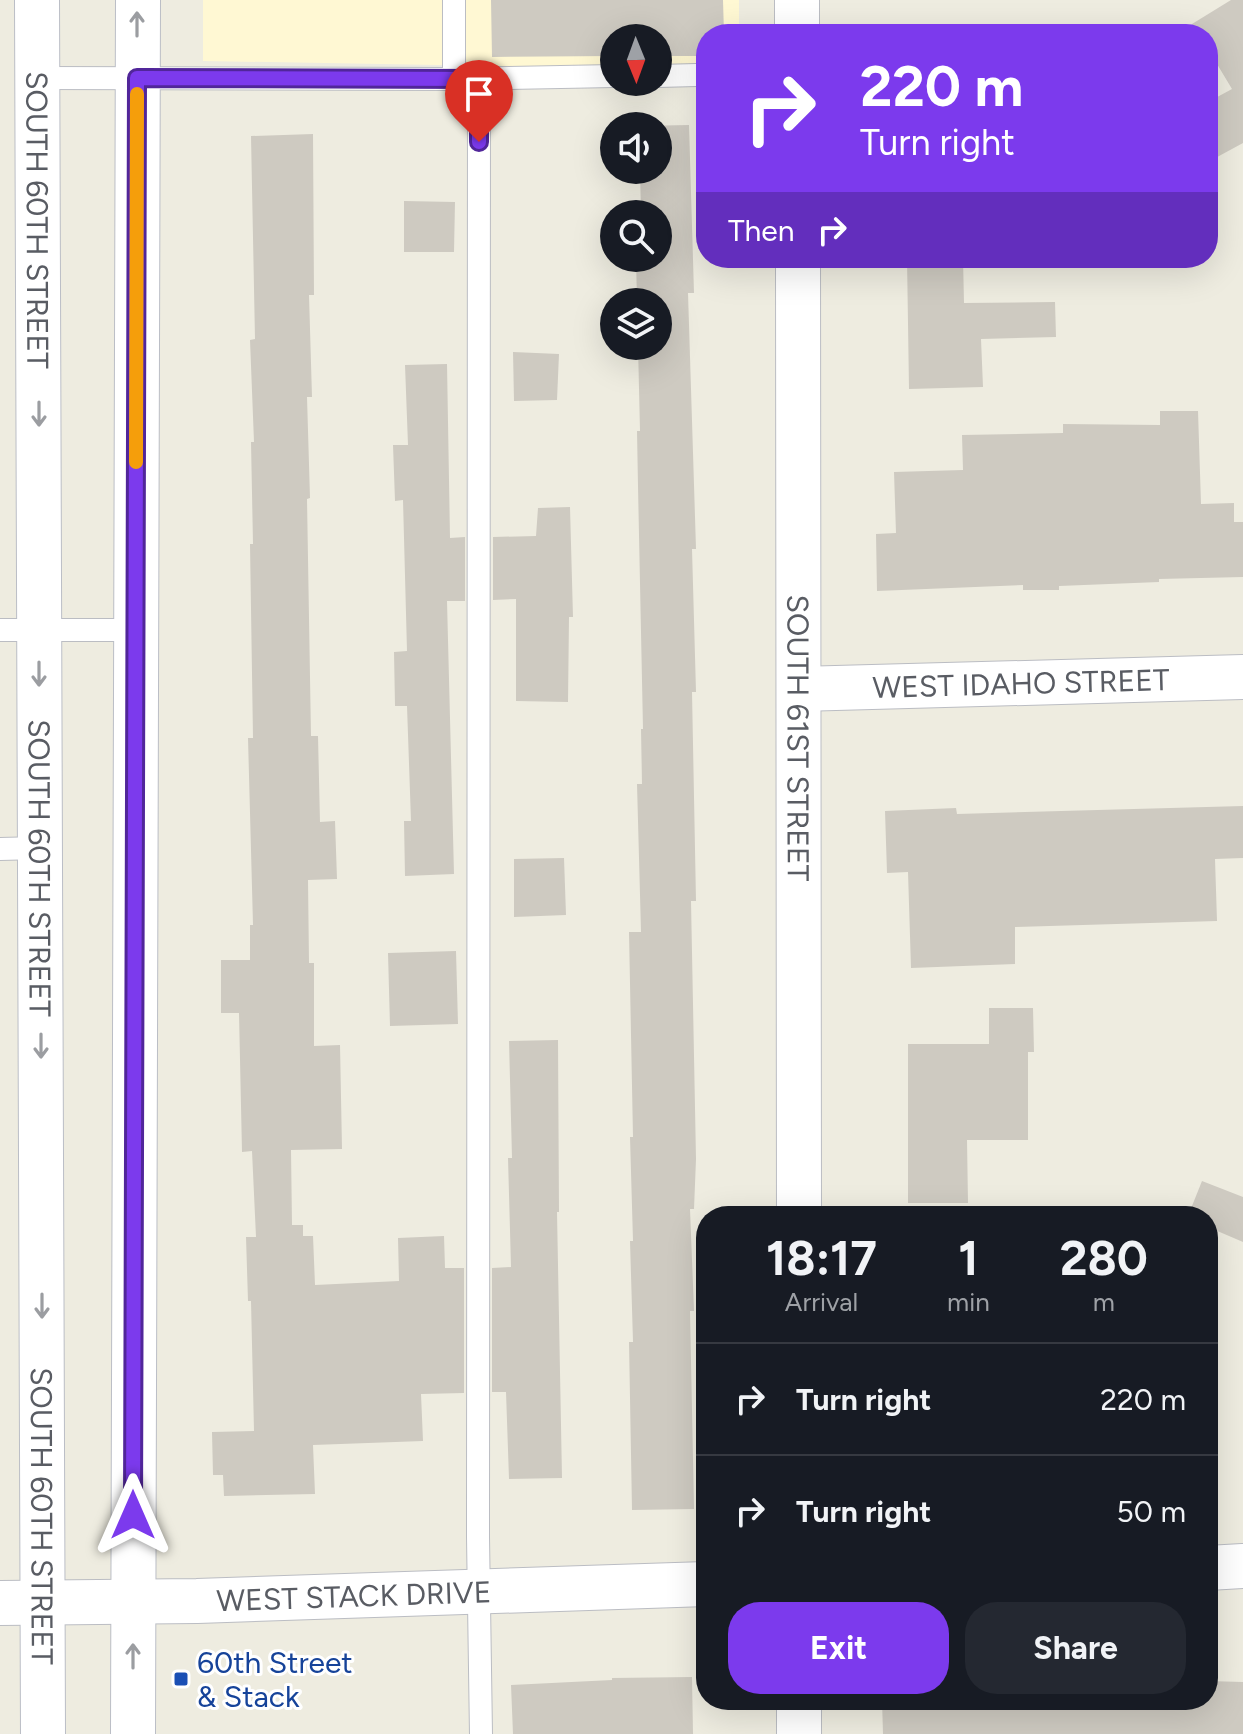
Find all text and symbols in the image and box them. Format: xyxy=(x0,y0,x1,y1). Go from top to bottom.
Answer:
one-way arrow xyxy=(129,11,145,38)
north arrow xyxy=(600,24,672,96)
map controls xyxy=(600,24,672,360)
text: 220 m xyxy=(860,53,1023,120)
icon: right xyxy=(728,56,832,160)
pin xyxy=(445,60,513,142)
street label: SOUTH 60TH STREET xyxy=(19,71,57,369)
icon: arrive xyxy=(457,72,501,116)
button: sound xyxy=(600,112,672,184)
text: Turn right xyxy=(860,121,1015,164)
button: search xyxy=(600,200,672,272)
icon: right xyxy=(810,208,854,252)
text: Then xyxy=(728,212,794,249)
button: layers xyxy=(600,288,672,360)
one-way arrow xyxy=(31,400,46,427)
street label: SOUTH 61ST STREET xyxy=(780,595,817,882)
one-way arrow xyxy=(31,660,47,687)
street label: WEST IDAHO STREET xyxy=(872,660,1170,706)
street label: SOUTH 60TH STREET xyxy=(21,719,59,1017)
one-way arrow xyxy=(33,1032,49,1059)
text: 18:17 xyxy=(766,1229,877,1287)
text: 1 xyxy=(958,1229,979,1287)
text: 280 xyxy=(1060,1229,1148,1287)
text: Arrival xyxy=(785,1286,858,1318)
text: min xyxy=(947,1286,990,1318)
text: m xyxy=(1093,1286,1115,1318)
one-way arrow xyxy=(34,1292,50,1319)
street label: SOUTH 60TH STREET xyxy=(23,1367,61,1665)
icon: right xyxy=(728,1377,772,1421)
text: Turn right xyxy=(796,1381,931,1418)
text: 220 m xyxy=(1100,1381,1186,1418)
position arrow xyxy=(91,1473,175,1557)
icon: right xyxy=(728,1489,772,1533)
text: Turn right xyxy=(796,1493,931,1530)
text: 50 m xyxy=(1117,1493,1186,1530)
street label: WEST STACK DRIVE xyxy=(216,1573,492,1619)
button: Exit xyxy=(728,1602,949,1694)
button: Share xyxy=(965,1602,1186,1694)
one-way arrow xyxy=(125,1643,141,1670)
place label: 60th Street & Stack xyxy=(197,1644,353,1715)
marker: 60th Street & Stack xyxy=(172,1670,190,1688)

